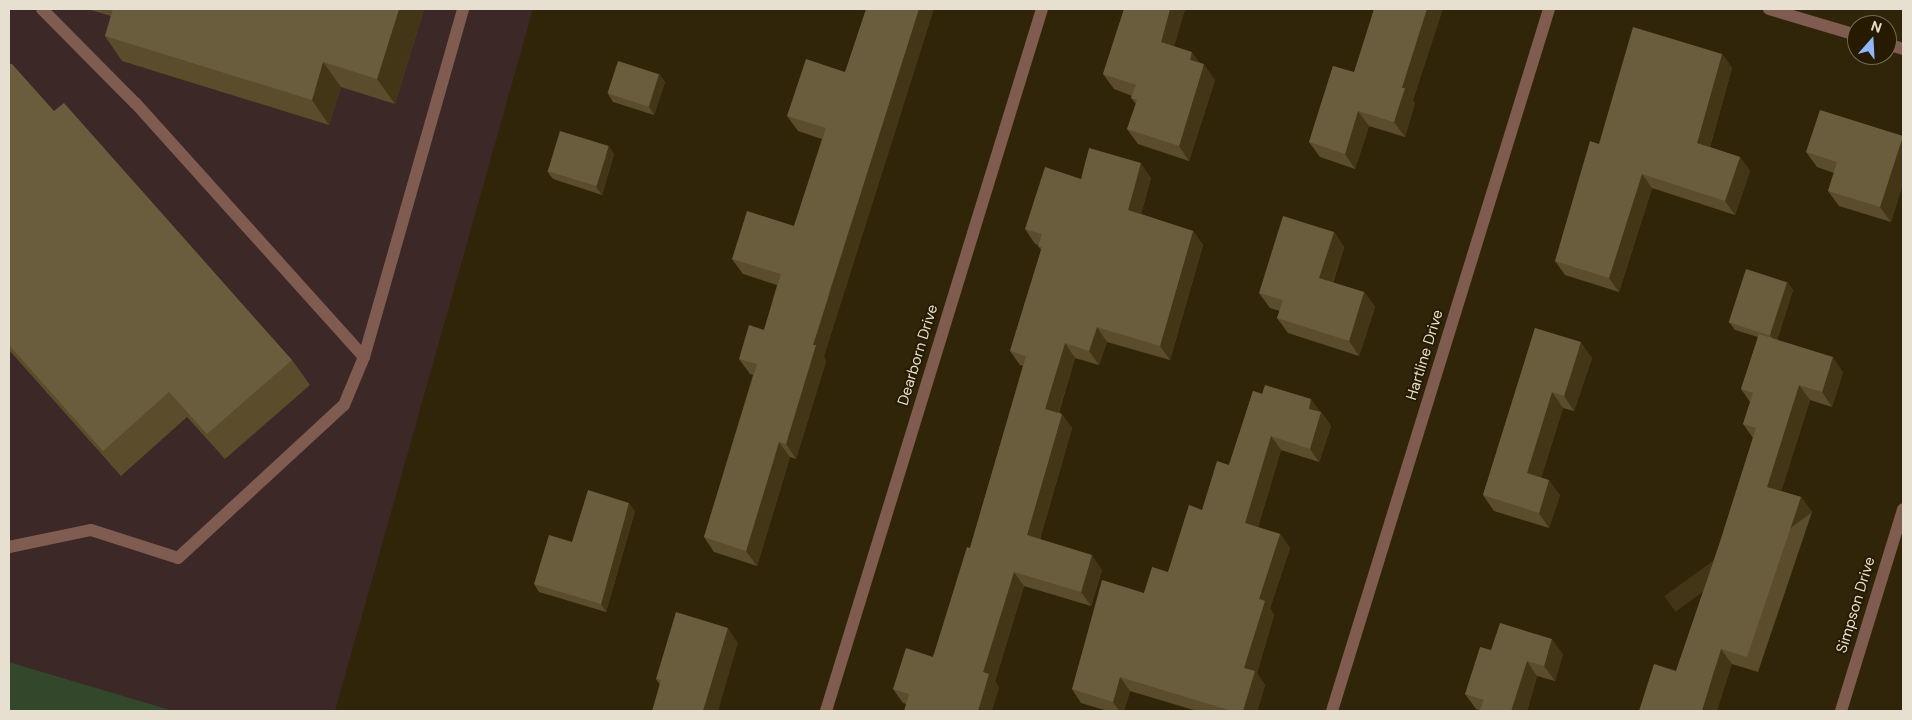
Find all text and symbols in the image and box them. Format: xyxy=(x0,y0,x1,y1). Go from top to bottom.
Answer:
north arrow xyxy=(1847,15,1897,65)
text: N xyxy=(1869,17,1884,37)
street label: Dearborn Drive xyxy=(894,302,942,408)
street label: Hartline Drive xyxy=(1403,308,1447,402)
street label: Simpson Drive xyxy=(1833,555,1879,655)

